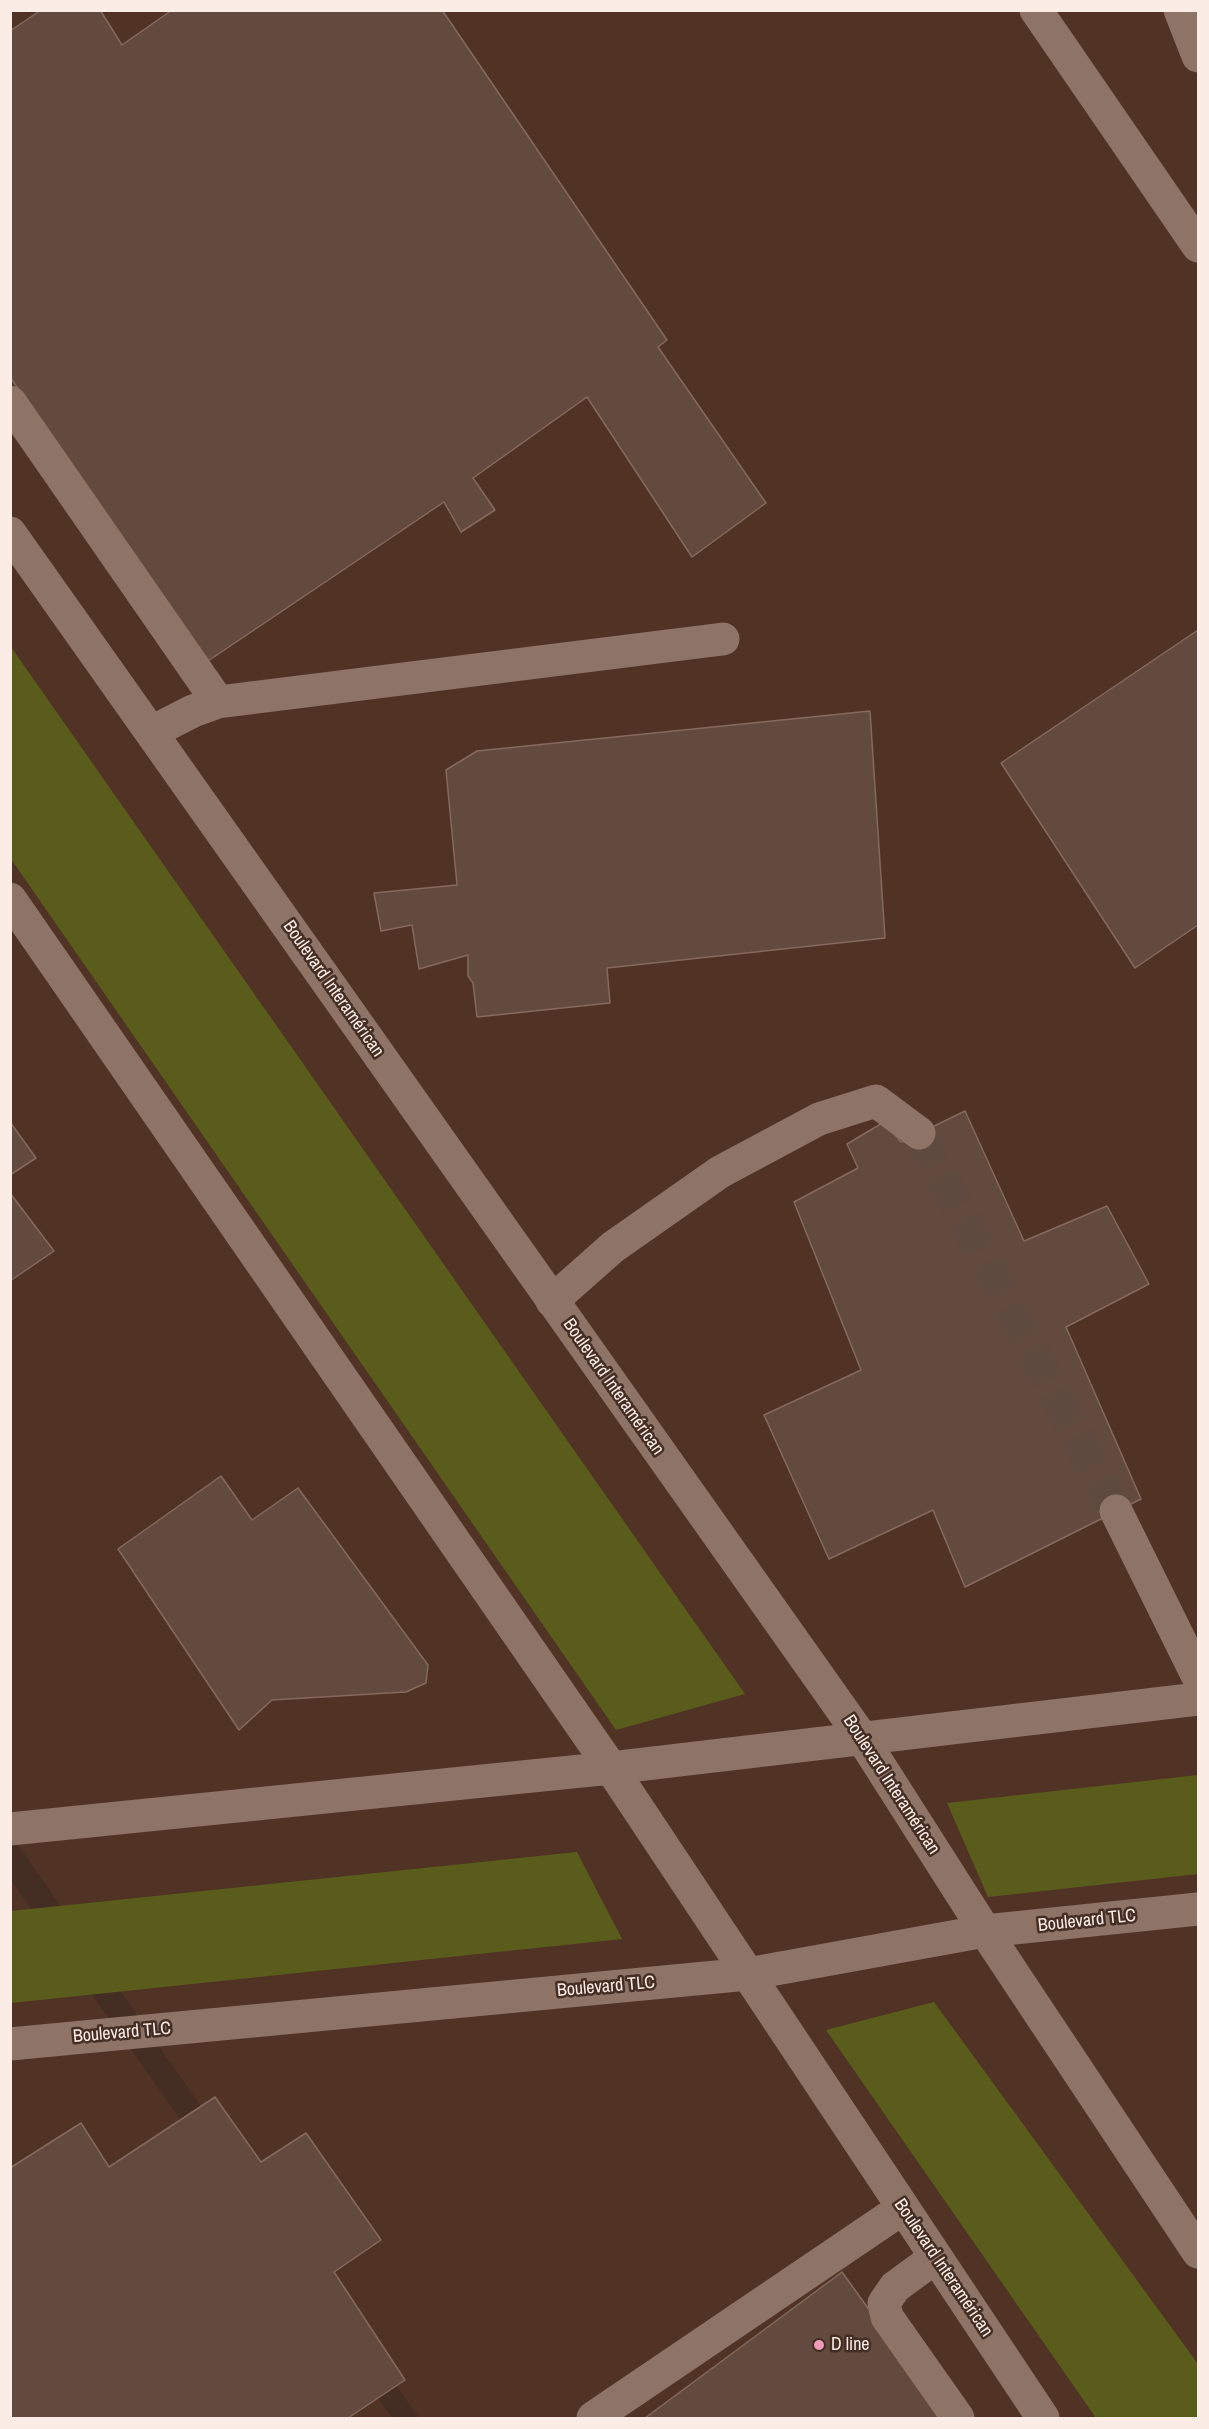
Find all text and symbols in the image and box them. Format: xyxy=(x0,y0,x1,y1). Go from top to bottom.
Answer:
street label: Boulevard Interamérican xyxy=(278,917,388,1061)
street label: Boulevard Interamérican xyxy=(558,1315,668,1459)
street label: Boulevard Interamérican xyxy=(838,1711,944,1859)
street label: Boulevard TLC xyxy=(1037,1905,1137,1937)
street label: Boulevard TLC xyxy=(556,1972,656,2002)
street label: Boulevard TLC xyxy=(72,2018,172,2048)
street label: Boulevard Interamérican xyxy=(889,2195,997,2341)
place label: D line xyxy=(831,2334,870,2356)
marker: D line xyxy=(812,2338,826,2352)

